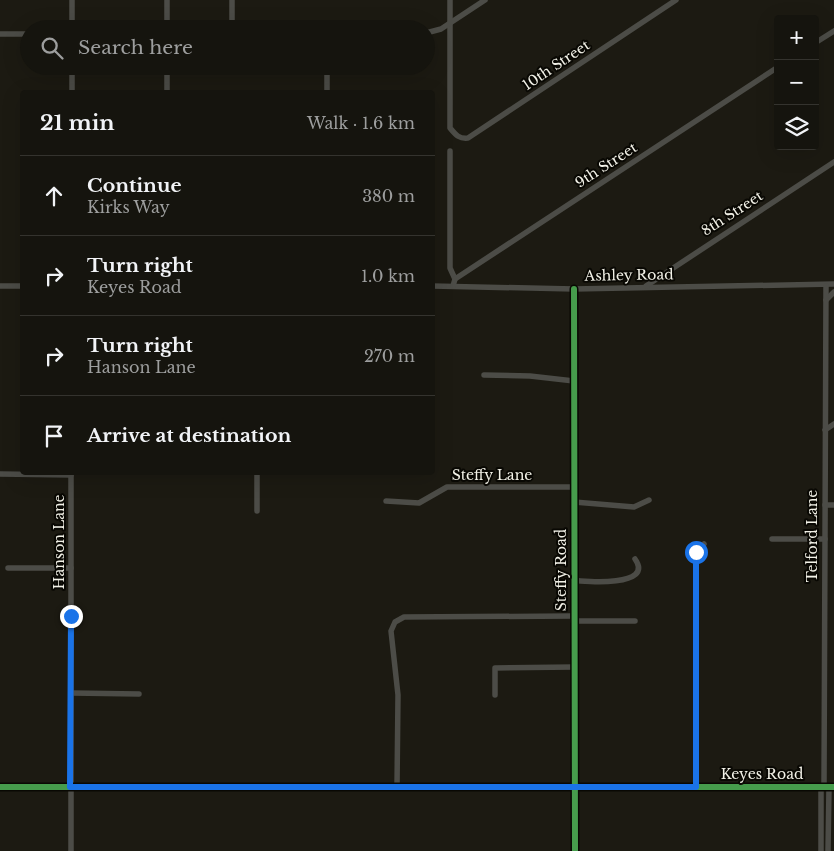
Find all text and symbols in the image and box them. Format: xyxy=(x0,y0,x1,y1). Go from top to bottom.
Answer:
map controls xyxy=(774,15,819,150)
button: + xyxy=(774,15,819,60)
search box xyxy=(20,20,435,75)
icon: search xyxy=(38,34,66,62)
text: Search here xyxy=(78,36,193,59)
street label: 10th Street xyxy=(519,36,594,94)
button: − xyxy=(774,60,819,105)
button: layers xyxy=(774,105,819,150)
text: 21 min xyxy=(40,110,115,136)
text: Walk · 1.6 km xyxy=(307,113,415,133)
street label: 9th Street xyxy=(572,138,641,192)
text: Continue xyxy=(87,174,182,197)
icon: ahead xyxy=(40,182,68,210)
text: 380 m xyxy=(362,186,415,206)
street label: 8th Street xyxy=(698,186,767,239)
text: Kirks Way xyxy=(87,197,170,217)
text: Turn right xyxy=(87,254,193,277)
icon: right xyxy=(40,262,68,290)
street label: Ashley Road xyxy=(583,265,674,285)
text: 1.0 km xyxy=(361,266,415,286)
text: Keyes Road xyxy=(87,277,182,297)
text: Turn right xyxy=(87,334,193,357)
icon: right xyxy=(40,342,68,370)
text: 270 m xyxy=(364,346,415,366)
text: Hanson Lane xyxy=(87,357,196,377)
icon: arrive xyxy=(40,422,68,450)
text: Arrive at destination xyxy=(87,424,291,447)
street label: Steffy Lane xyxy=(452,466,532,484)
street label: Telford Lane xyxy=(803,490,821,582)
street label: Hanson Lane xyxy=(50,494,68,590)
street label: Steffy Road xyxy=(552,528,570,611)
route start xyxy=(685,541,708,564)
route end xyxy=(60,605,83,628)
street label: Keyes Road xyxy=(721,765,804,783)

